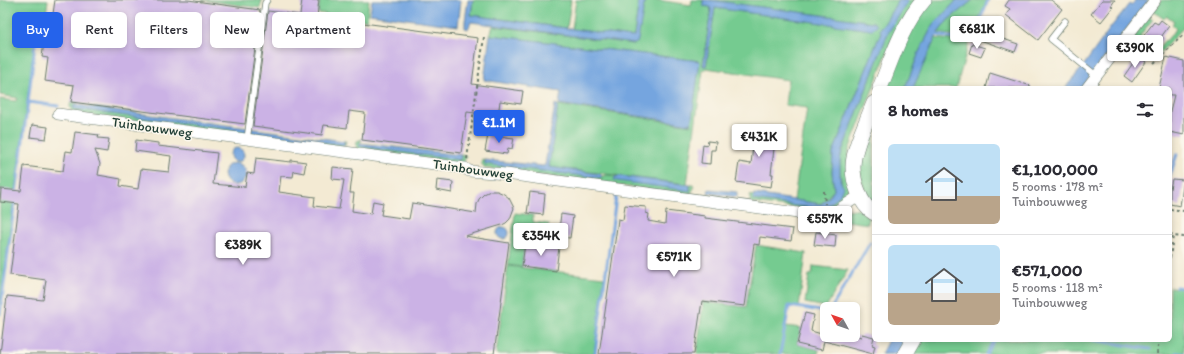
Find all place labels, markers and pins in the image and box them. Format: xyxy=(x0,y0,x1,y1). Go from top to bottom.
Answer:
pin: €681K xyxy=(949,16,1005,50)
pin: €390K xyxy=(1107,35,1163,69)
pin: €1.1M xyxy=(471,110,527,144)
pin: €431K xyxy=(731,124,787,158)
pin: €557K xyxy=(797,206,853,240)
pin: €354K xyxy=(513,223,569,257)
pin: €389K xyxy=(215,232,271,266)
pin: €571K xyxy=(646,244,702,278)

